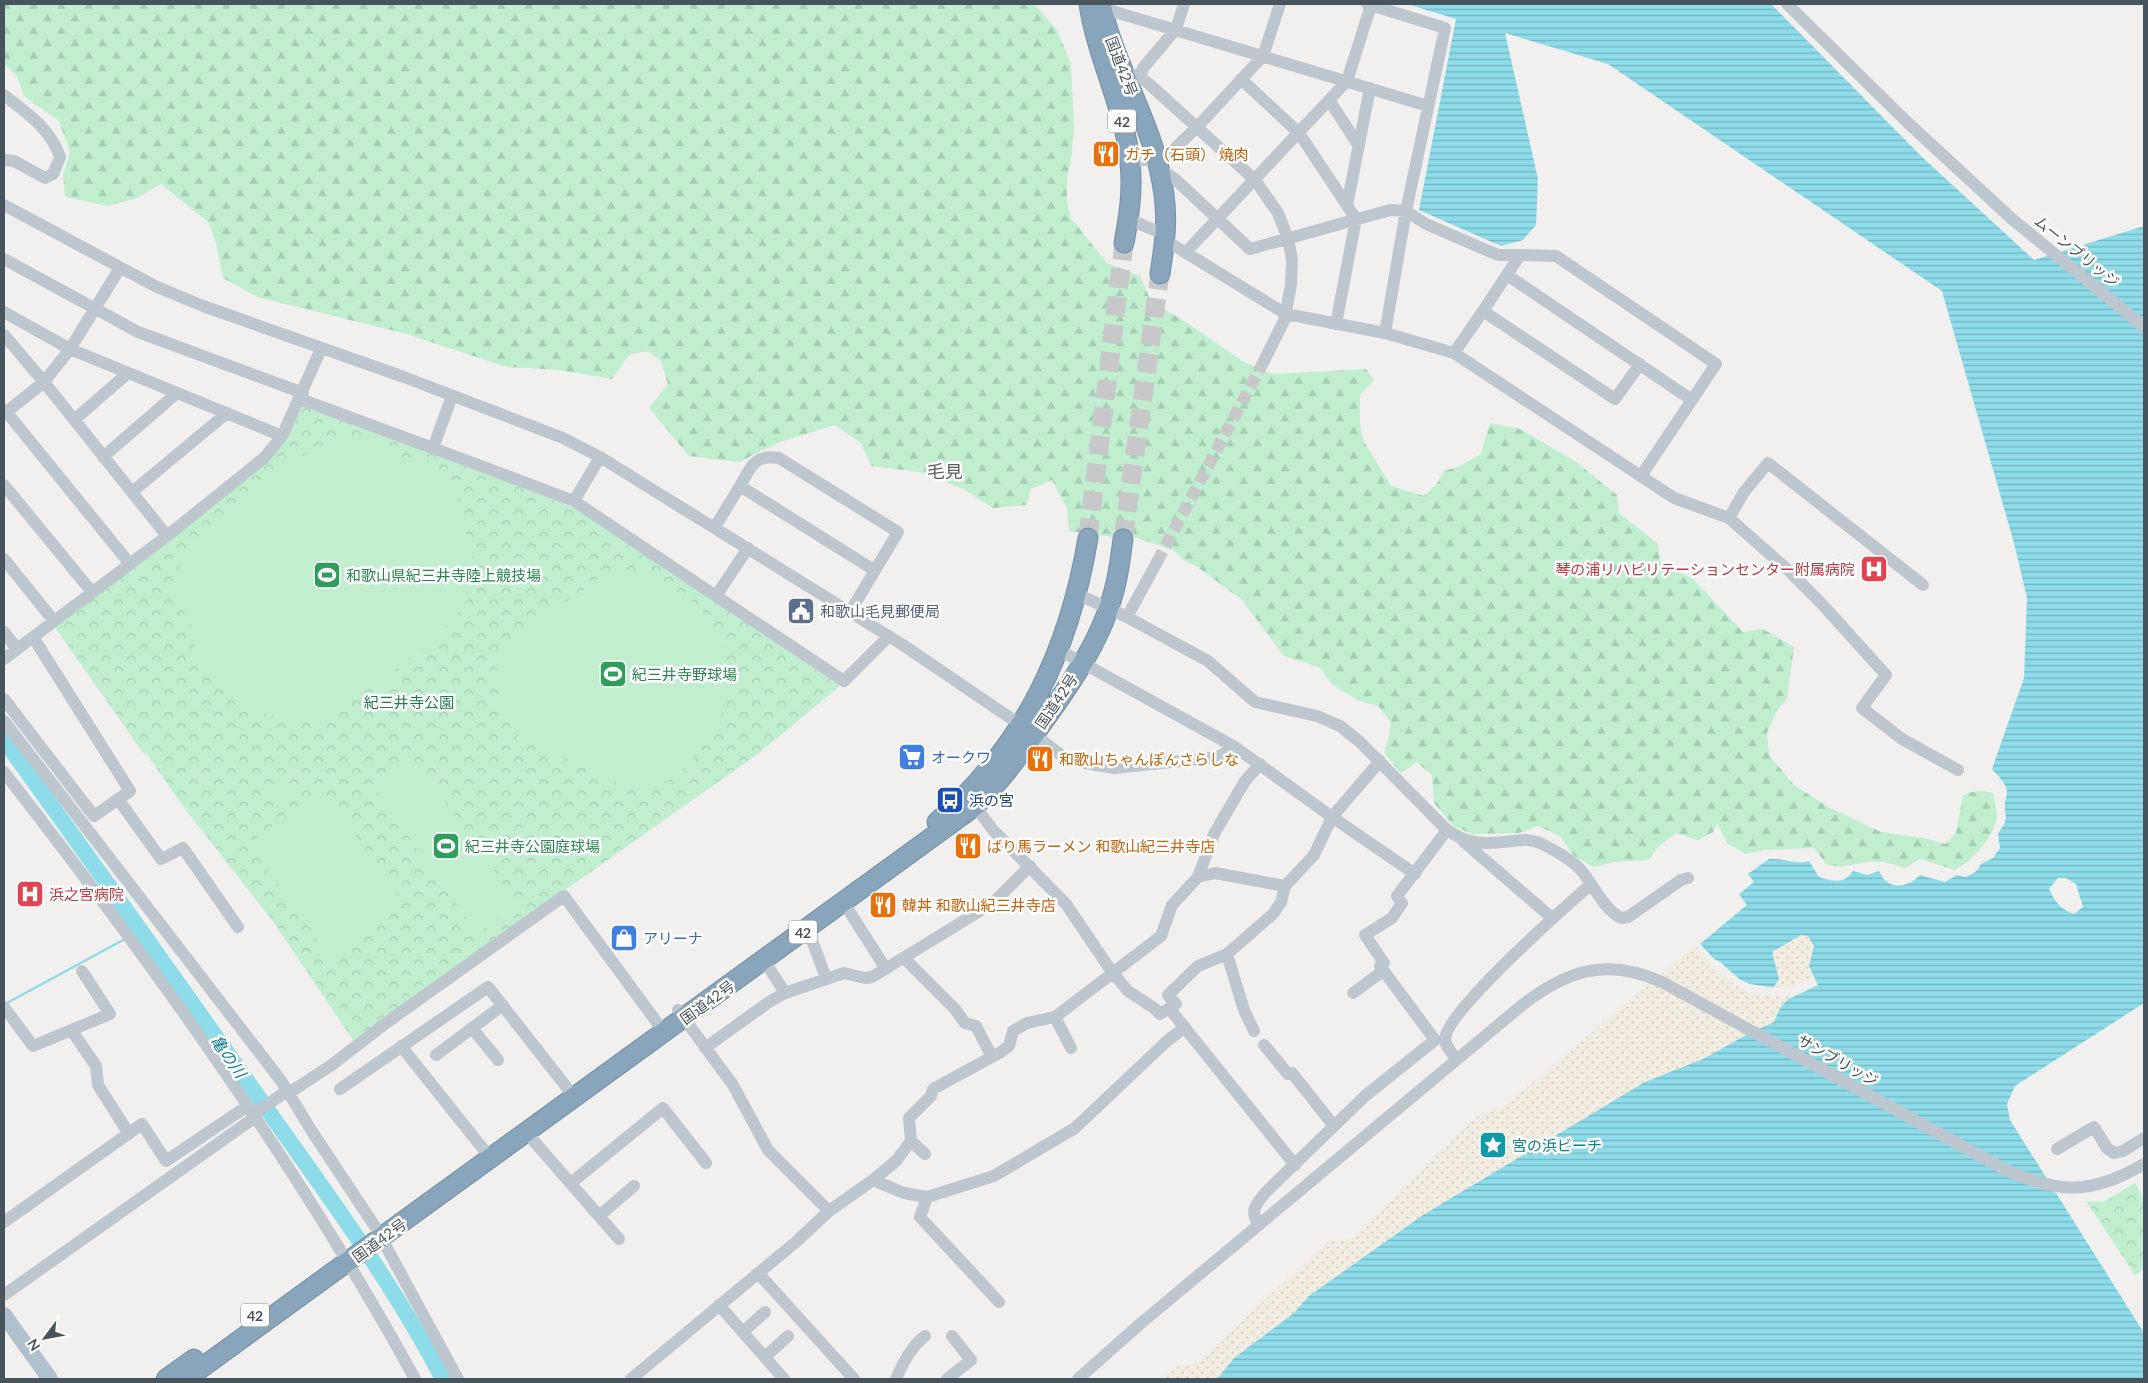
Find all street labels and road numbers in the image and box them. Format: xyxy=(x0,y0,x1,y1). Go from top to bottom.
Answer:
street label: 国道42号 xyxy=(1102,34,1142,98)
road number: 42 xyxy=(1108,110,1136,132)
street label: ムーンブリッジ xyxy=(2031,211,2123,291)
street label: 国道42号 xyxy=(1031,670,1081,732)
road number: 42 xyxy=(789,920,817,944)
street label: 国道42号 xyxy=(676,976,738,1028)
street label: サンブリッジ xyxy=(1794,1030,1882,1090)
street label: 国道42号 xyxy=(348,1214,410,1266)
road number: 42 xyxy=(241,1304,269,1326)

